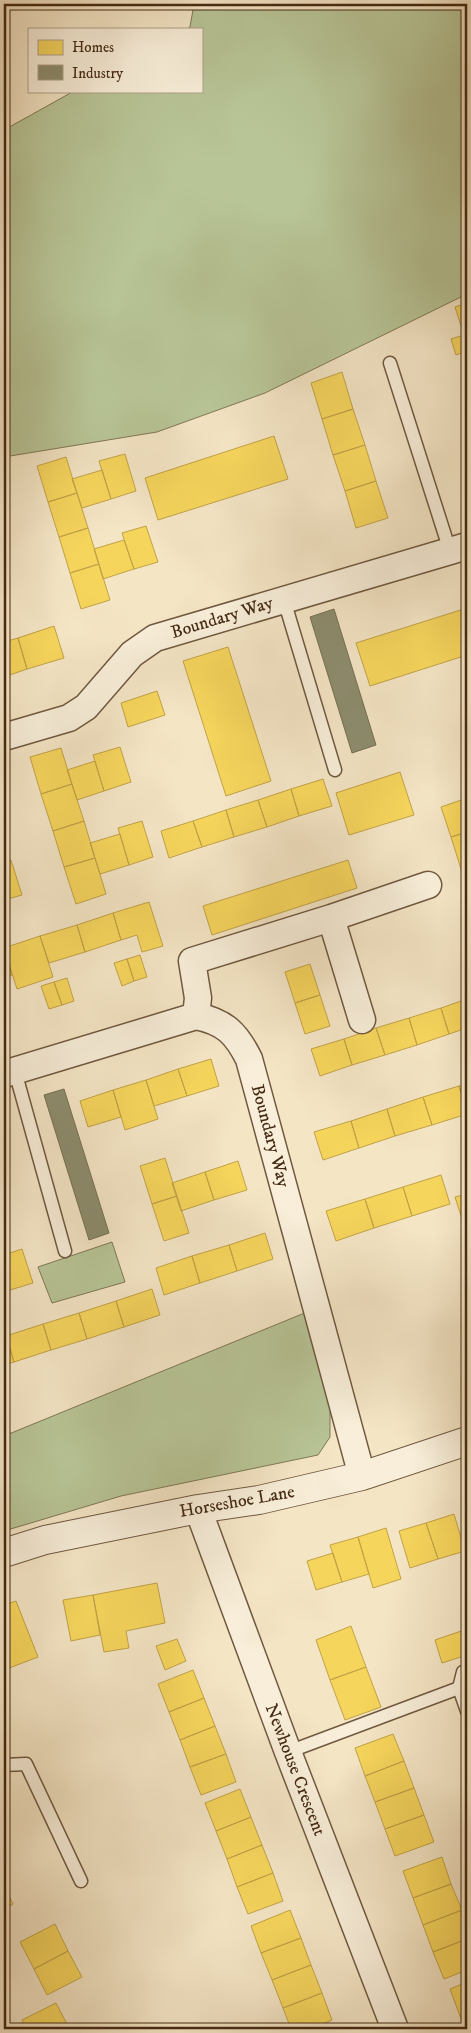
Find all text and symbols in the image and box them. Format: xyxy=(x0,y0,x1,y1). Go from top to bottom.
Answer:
legend xyxy=(28,28,202,92)
text: Homes xyxy=(72,38,114,57)
text: Industry xyxy=(72,64,124,83)
street label: Boundary Way xyxy=(168,592,276,644)
street label: Boundary Way xyxy=(246,1082,294,1190)
street label: Horseshoe Lane xyxy=(178,1481,296,1523)
street label: Newhouse Crescent xyxy=(260,1701,330,1839)

